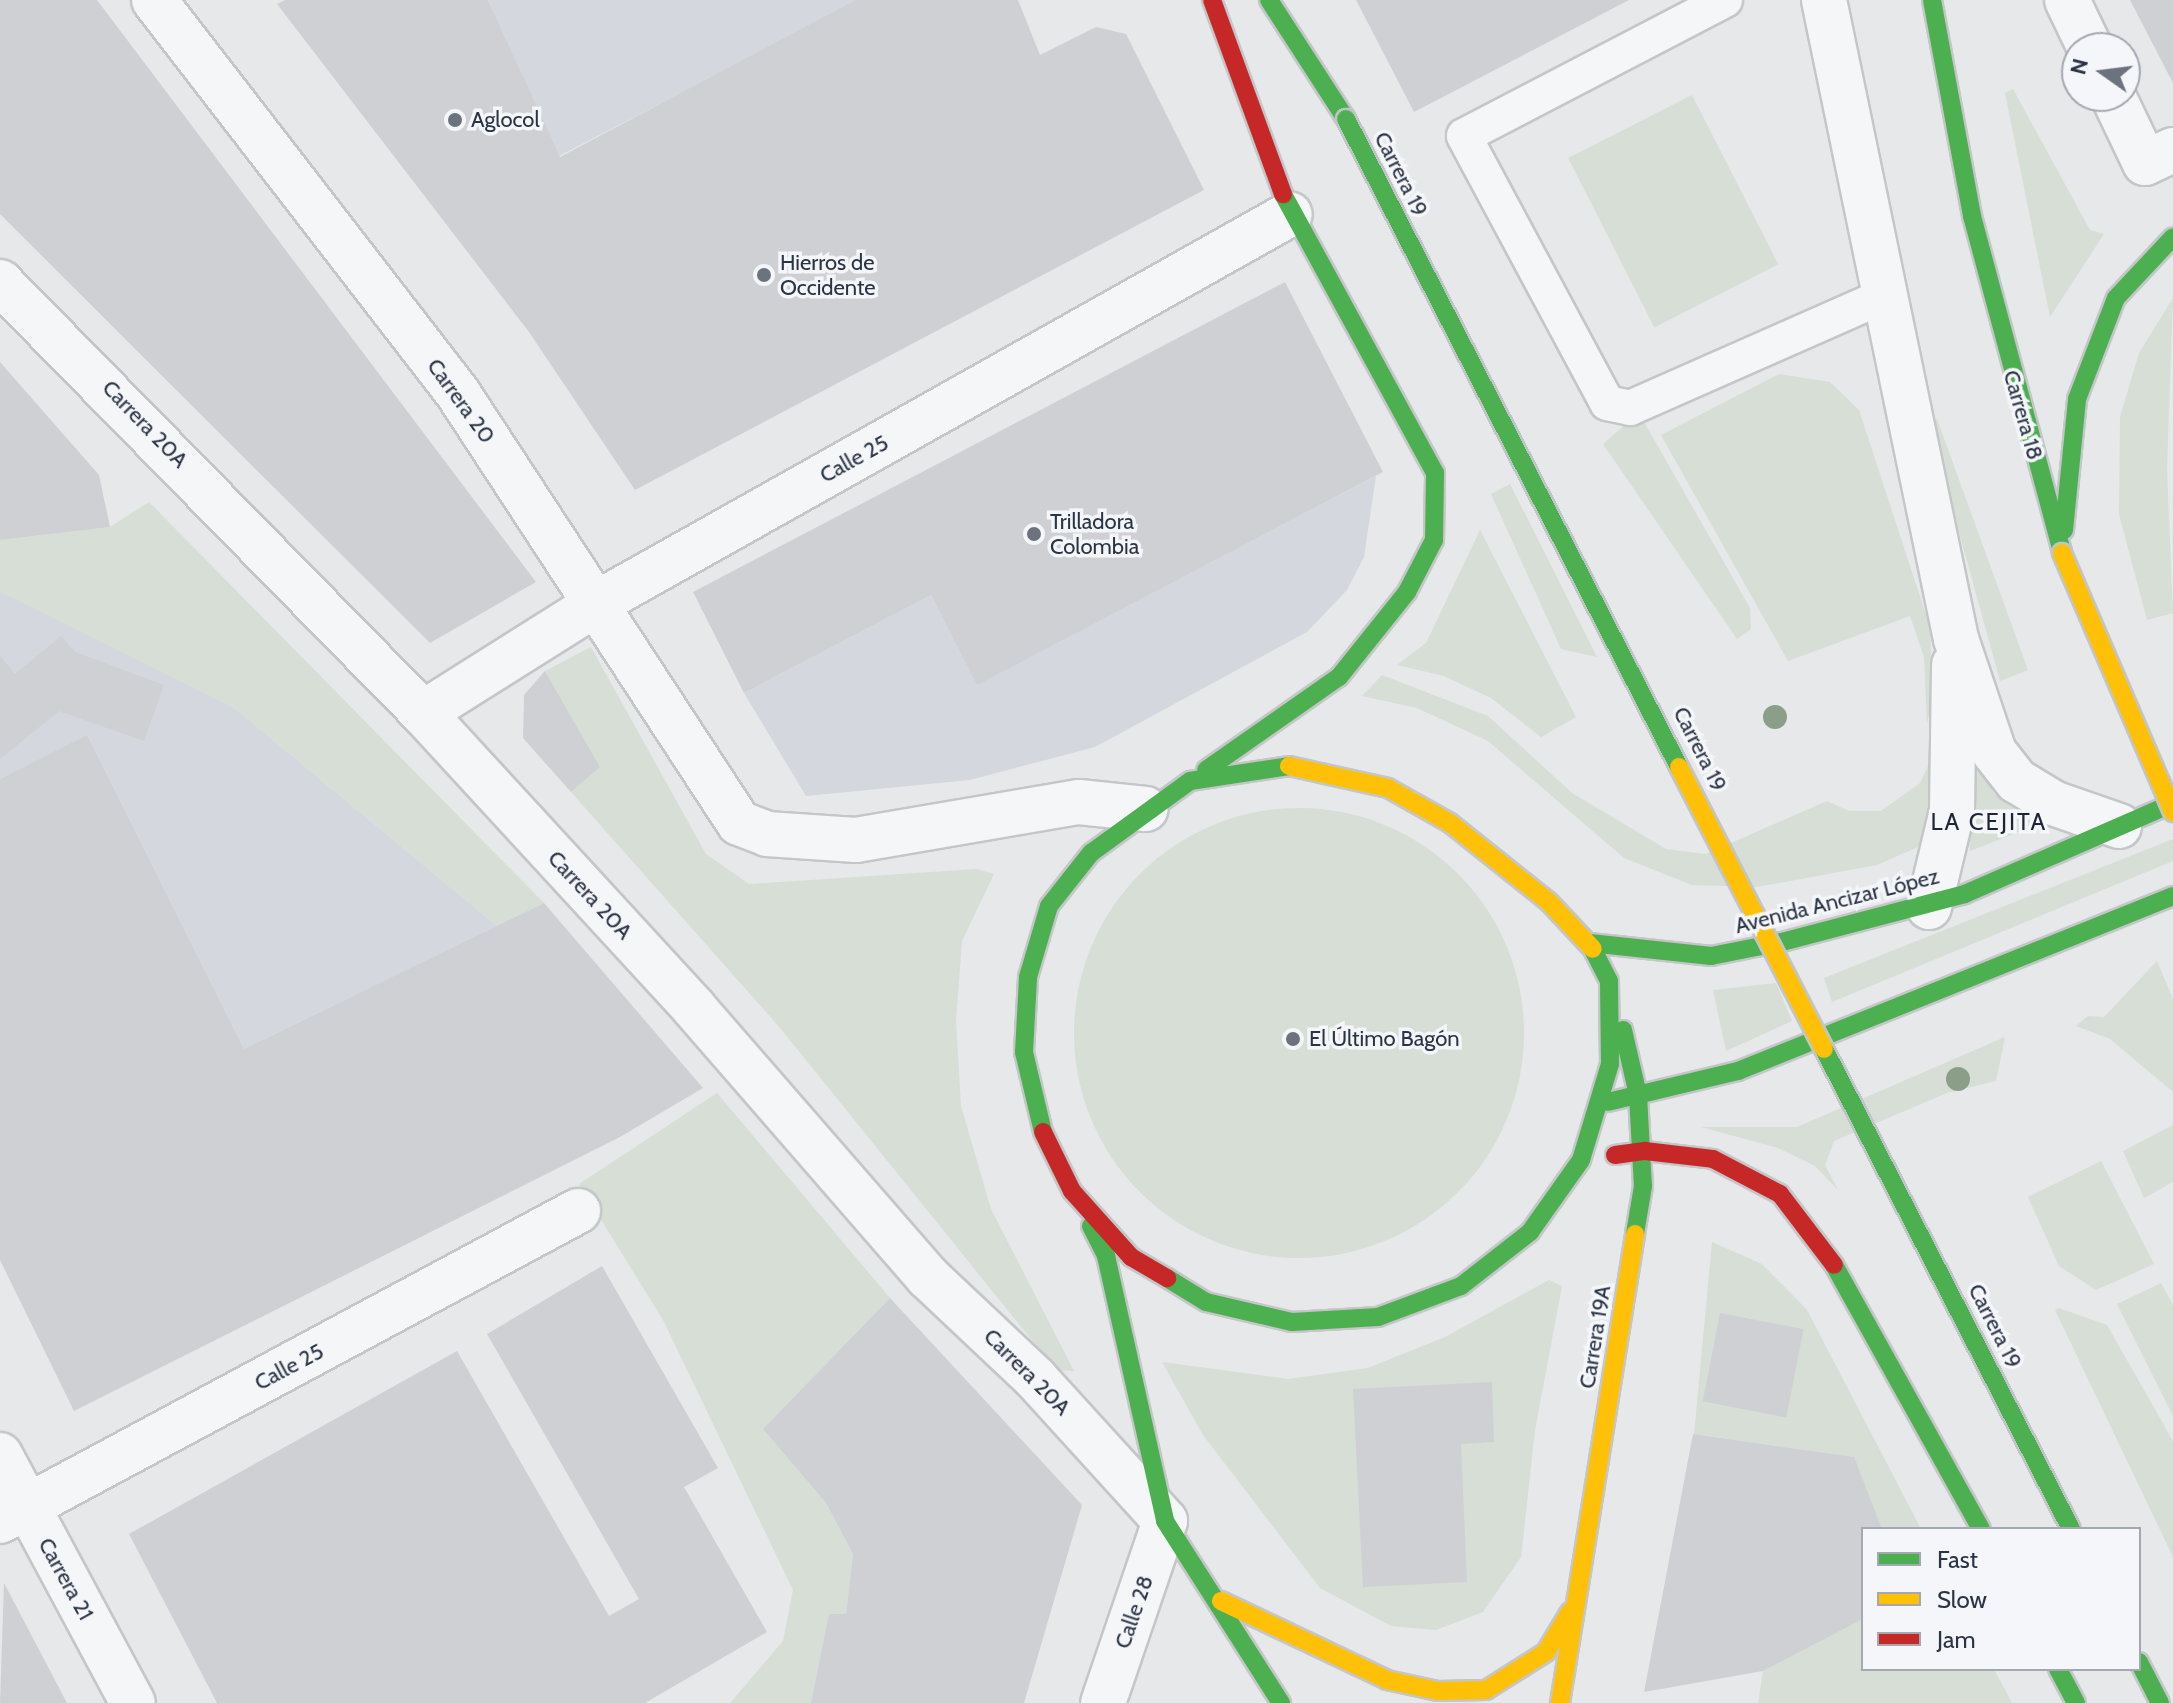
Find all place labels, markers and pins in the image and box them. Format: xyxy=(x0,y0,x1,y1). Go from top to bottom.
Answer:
place label: Aglocol xyxy=(471,107,540,133)
marker: Aglocol xyxy=(446,111,464,129)
place label: Hierros de Occidente xyxy=(780,249,875,300)
marker: Hierros de Occidente xyxy=(755,266,773,284)
place label: Trilladora Colombia xyxy=(1050,508,1139,560)
marker: Trilladora Colombia xyxy=(1025,525,1043,543)
place label: El Último Bagón xyxy=(1309,1026,1460,1052)
marker: El Último Bagón xyxy=(1284,1030,1302,1048)

